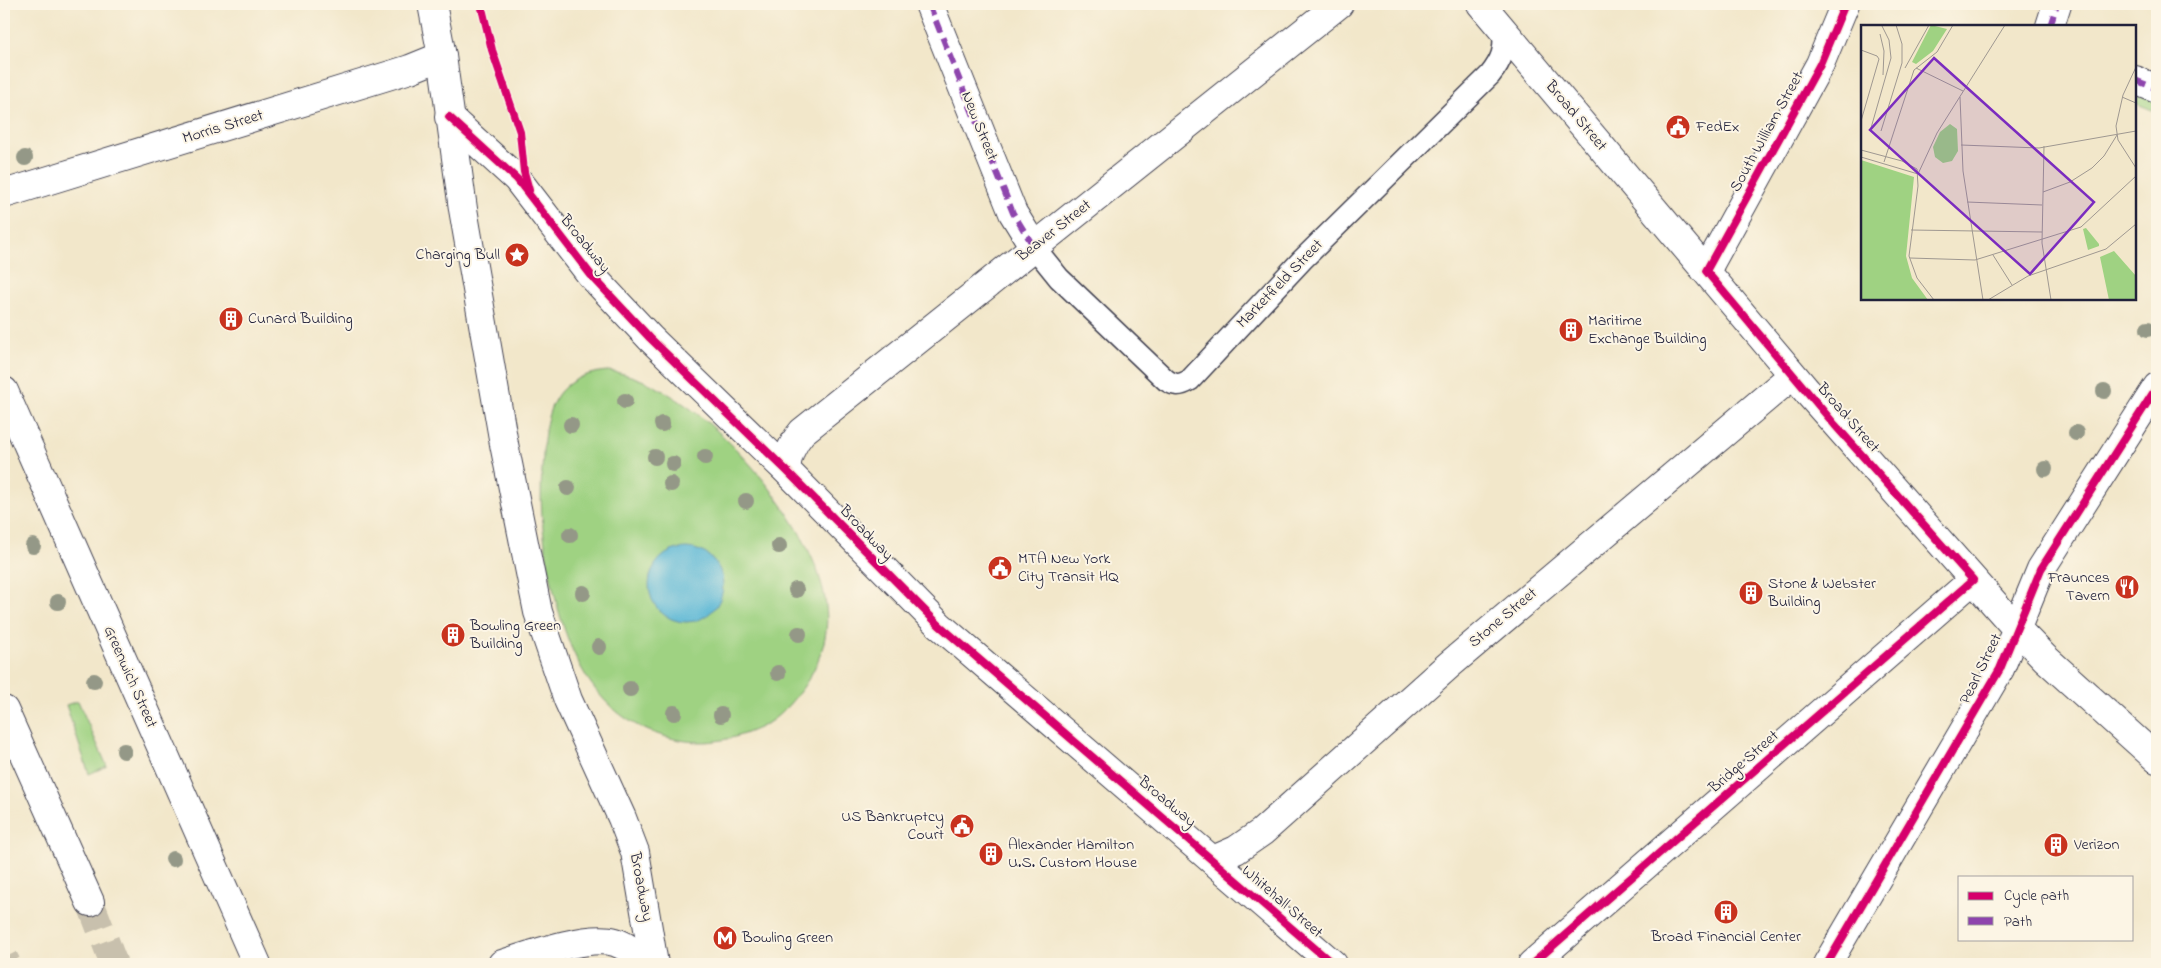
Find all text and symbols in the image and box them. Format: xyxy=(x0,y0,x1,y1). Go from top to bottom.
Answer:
inset map xyxy=(1861,25,2136,300)
street label: South William Street xyxy=(1724,67,1810,197)
street label: Broad Street xyxy=(1539,75,1613,157)
street label: New Street xyxy=(954,88,1004,165)
street label: Morris Street xyxy=(180,103,267,151)
public building icon: FedEx xyxy=(1665,114,1691,140)
place label: FedEx xyxy=(1695,115,1739,139)
street label: Beaver Street xyxy=(1010,194,1097,269)
street label: Broadway xyxy=(553,209,616,279)
street label: Marketfield Street xyxy=(1231,233,1329,334)
place icon: Charging Bull xyxy=(504,242,530,268)
place label: Charging Bull xyxy=(416,243,500,267)
building icon: Cunard Building xyxy=(218,306,244,332)
place label: Cunard Building xyxy=(248,307,353,331)
place label: Maritime Exchange Building xyxy=(1588,309,1706,351)
building icon: Maritime Exchange Building xyxy=(1558,317,1584,343)
street label: Broad Street xyxy=(1810,377,1886,459)
street label: Broadway xyxy=(832,499,899,566)
place label: MTA New York City Transit HQ xyxy=(1018,547,1119,589)
public building icon: MTA New York City Transit HQ xyxy=(987,555,1013,581)
place label: Fraunces Tavern xyxy=(2047,566,2110,608)
place label: Stone & Webster Building xyxy=(1767,572,1876,614)
restaurant icon: Fraunces Tavern xyxy=(2114,574,2140,600)
building icon: Stone & Webster Building xyxy=(1738,580,1764,606)
street label: Stone Street xyxy=(1463,582,1543,654)
place label: Bowling Green Building xyxy=(469,614,561,656)
street label: Greenwich Street xyxy=(97,622,164,733)
building icon: Bowling Green Building xyxy=(440,622,466,648)
street label: Pearl Street xyxy=(1954,629,2009,708)
street label: Bridge Street xyxy=(1703,724,1785,800)
street label: Broadway xyxy=(1132,770,1201,834)
place label: US Bankruptcy Court xyxy=(841,805,945,847)
public building icon: US Bankruptcy Court xyxy=(949,813,975,839)
building icon: Verizon xyxy=(2043,832,2069,858)
place label: Alexander Hamilton U.S. Custom House xyxy=(1008,833,1138,875)
place label: Verizon xyxy=(2073,833,2120,857)
building icon: Alexander Hamilton U.S. Custom House xyxy=(978,841,1004,867)
street label: Broadway xyxy=(622,850,659,924)
street label: Whitehall Street xyxy=(1236,860,1329,945)
legend xyxy=(1958,876,2134,940)
text: Cycle path xyxy=(2004,885,2069,908)
building icon: Broad Financial Center xyxy=(1713,899,1739,925)
text: Path xyxy=(2004,911,2032,933)
metro station icon: Bowling Green xyxy=(712,925,738,951)
place label: Broad Financial Center xyxy=(1650,925,1801,949)
place label: Bowling Green xyxy=(741,926,833,950)

